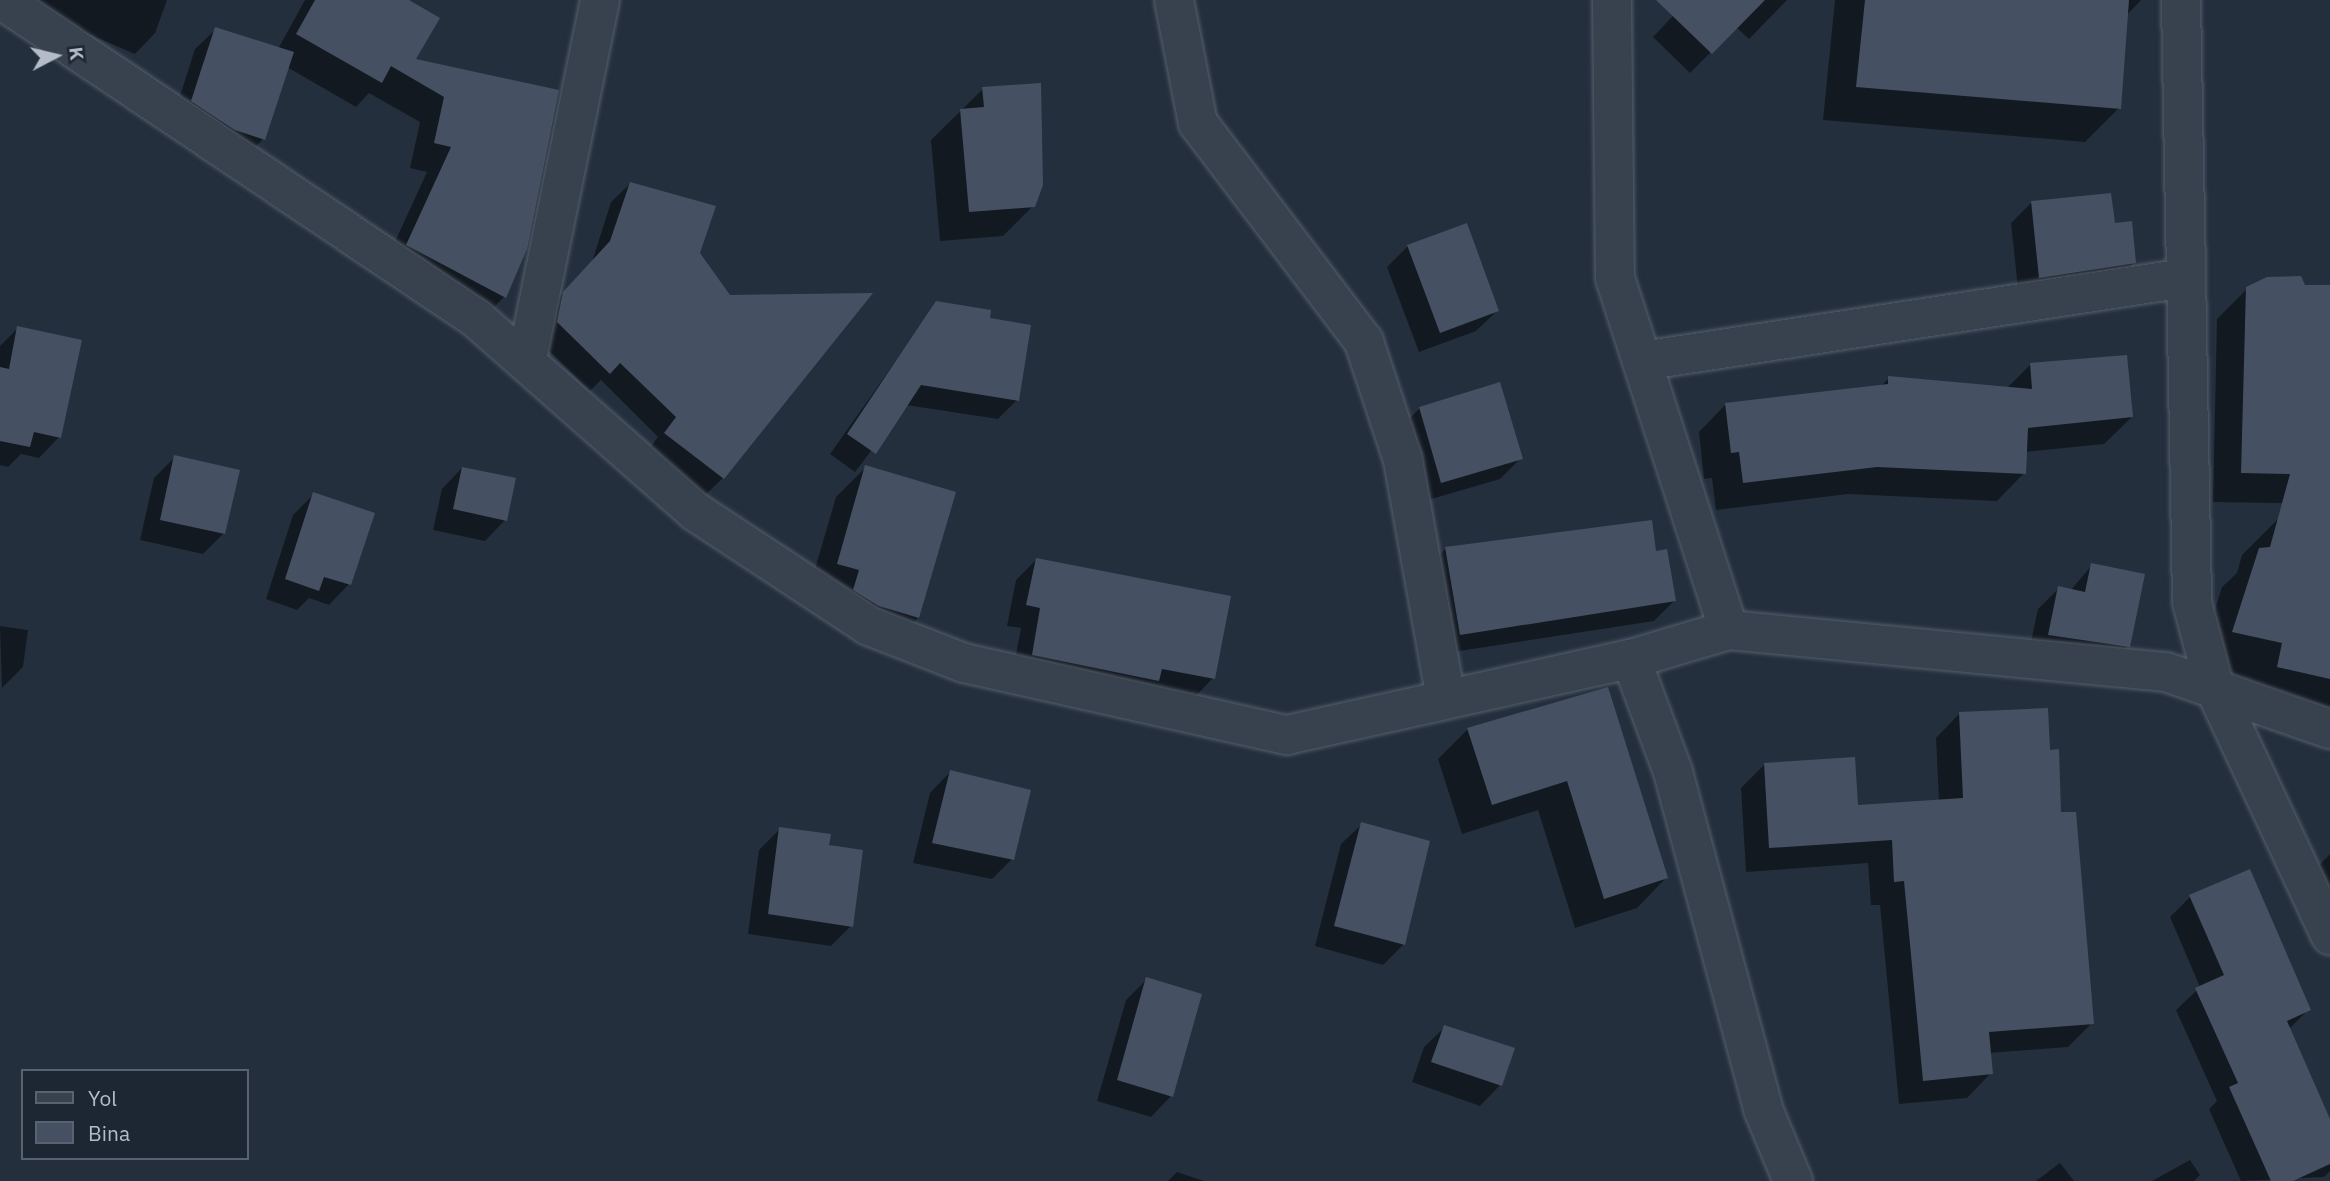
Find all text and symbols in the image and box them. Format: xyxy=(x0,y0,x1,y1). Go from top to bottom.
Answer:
north arrow xyxy=(21,21,91,91)
text: K xyxy=(64,45,90,61)
legend xyxy=(21,1069,248,1160)
text: Yol xyxy=(88,1084,117,1112)
text: Bina xyxy=(88,1119,130,1147)

